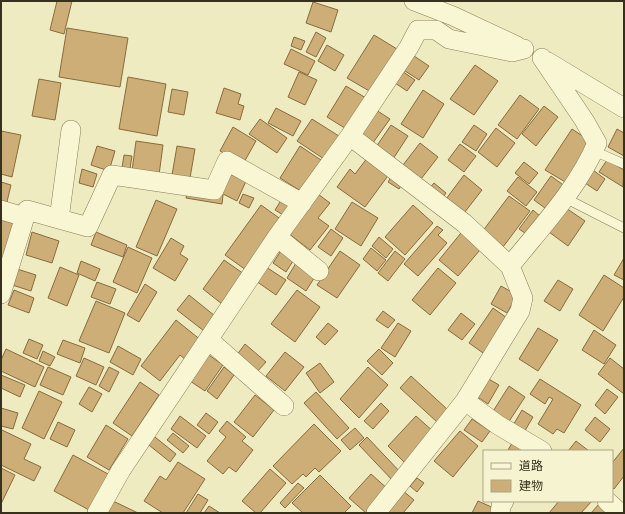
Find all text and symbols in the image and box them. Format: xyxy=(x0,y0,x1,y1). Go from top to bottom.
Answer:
legend xyxy=(483,450,613,502)
text: 道路 xyxy=(519,457,543,476)
text: 建物 xyxy=(519,477,543,496)

